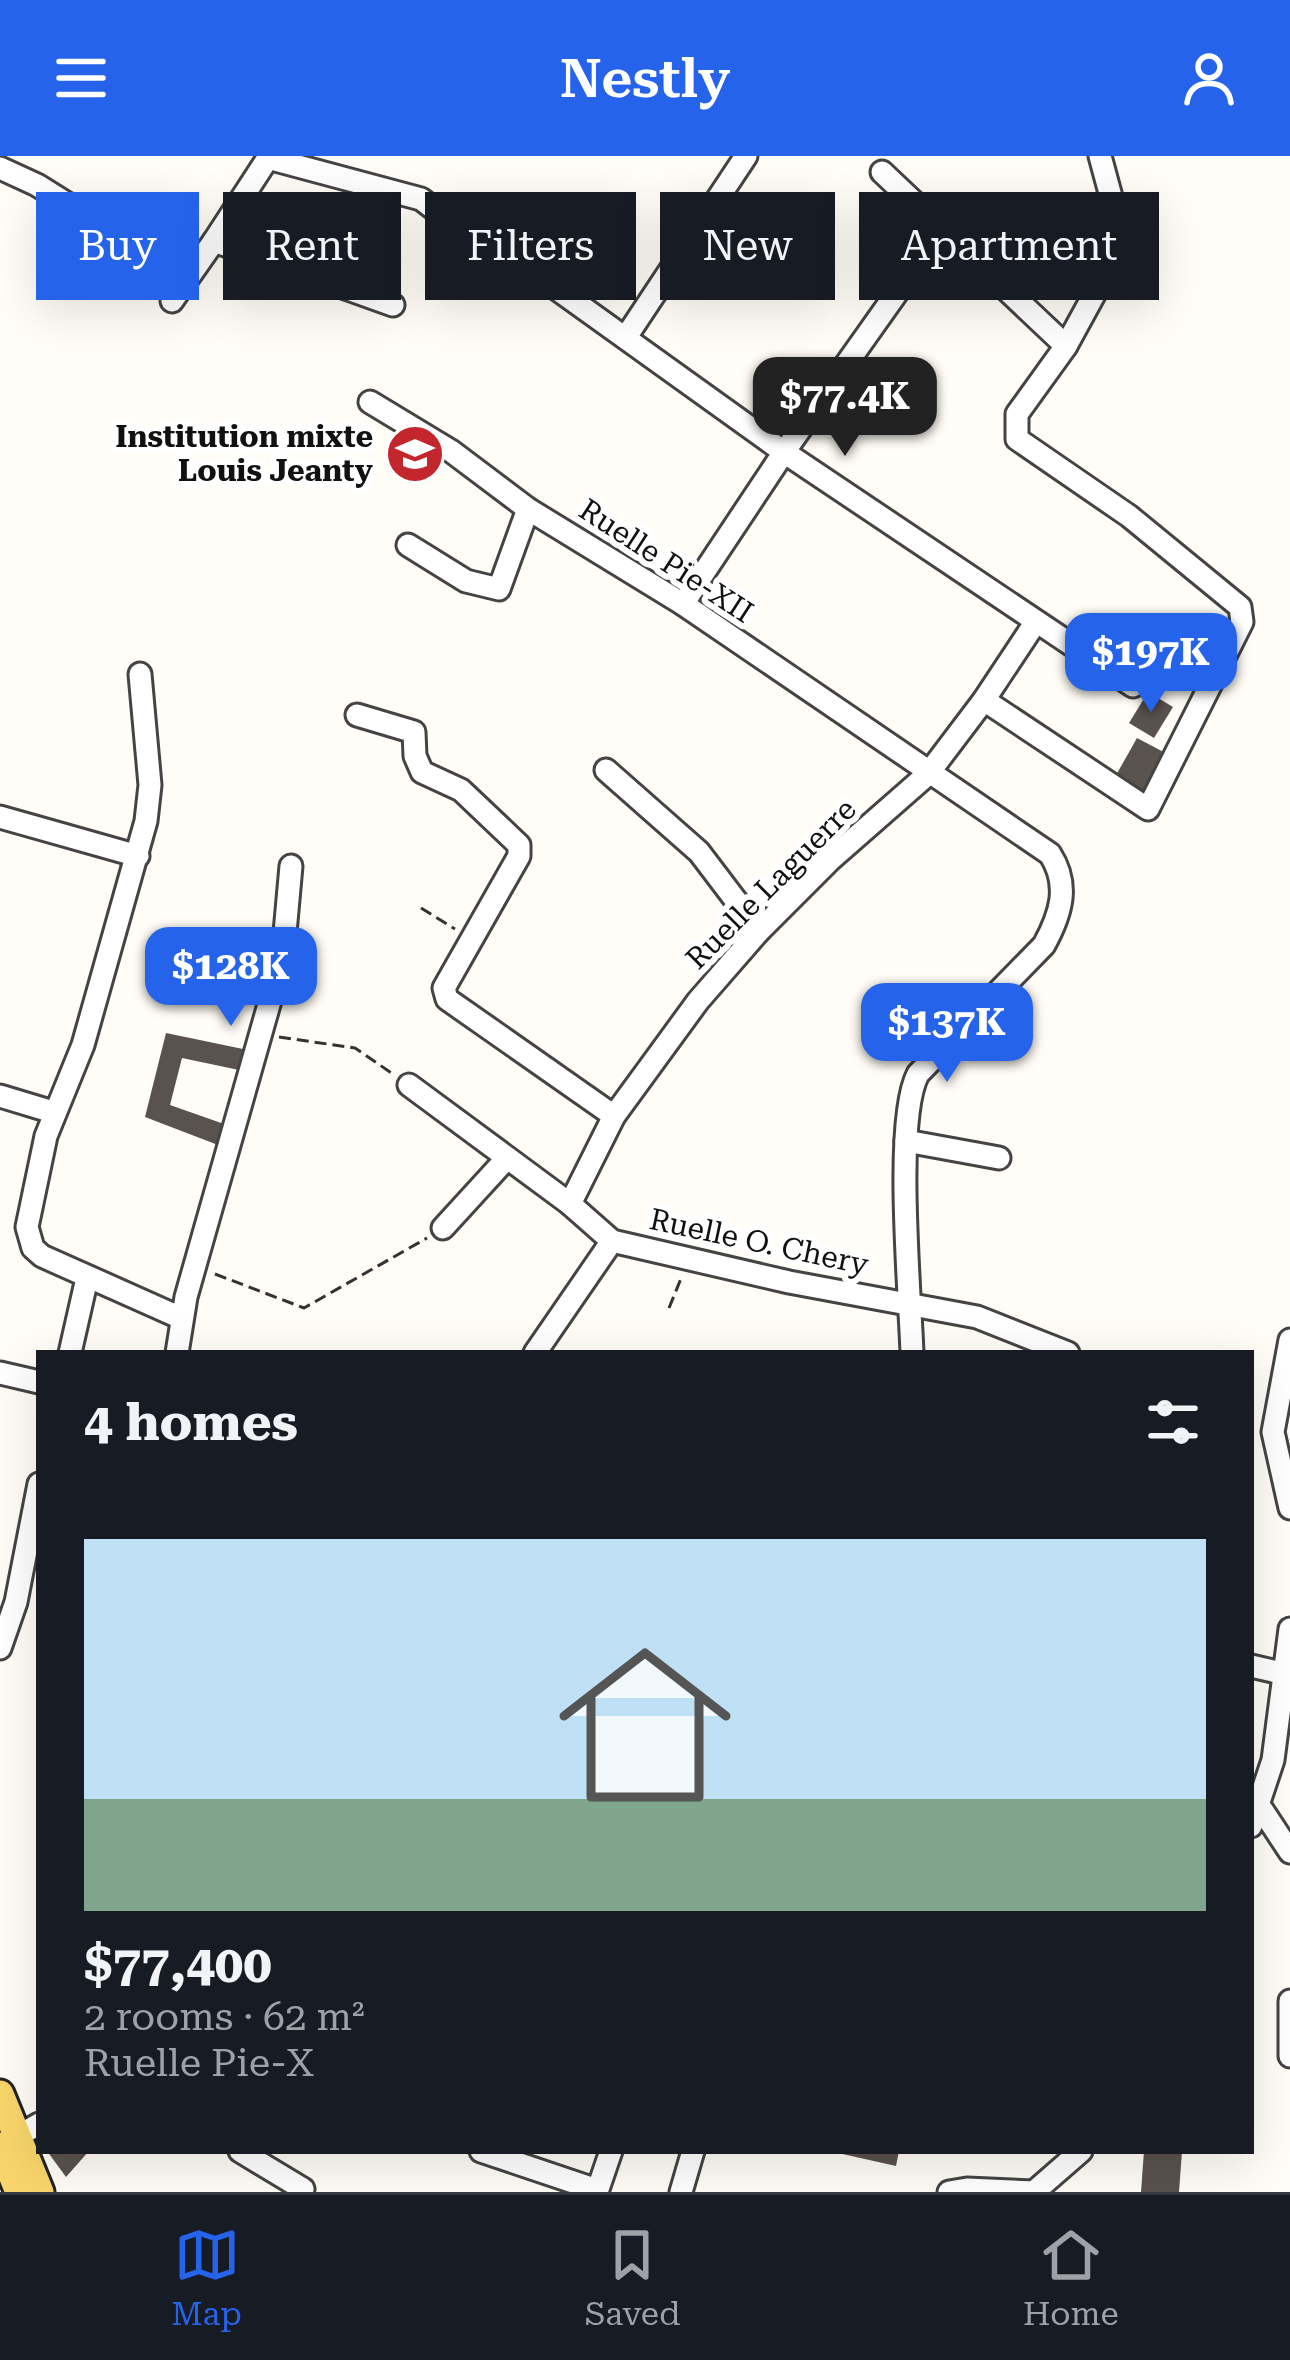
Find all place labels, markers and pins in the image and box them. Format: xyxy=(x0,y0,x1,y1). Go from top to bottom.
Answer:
pin: $77.4K xyxy=(747,357,943,459)
place label: Institution mixte Louis Jeanty xyxy=(116,419,373,488)
school or university icon: Institution mixte Louis Jeanty xyxy=(384,423,446,485)
pin: $197K xyxy=(1067,613,1235,715)
pin: $128K xyxy=(147,927,315,1029)
pin: $137K xyxy=(863,983,1031,1085)

